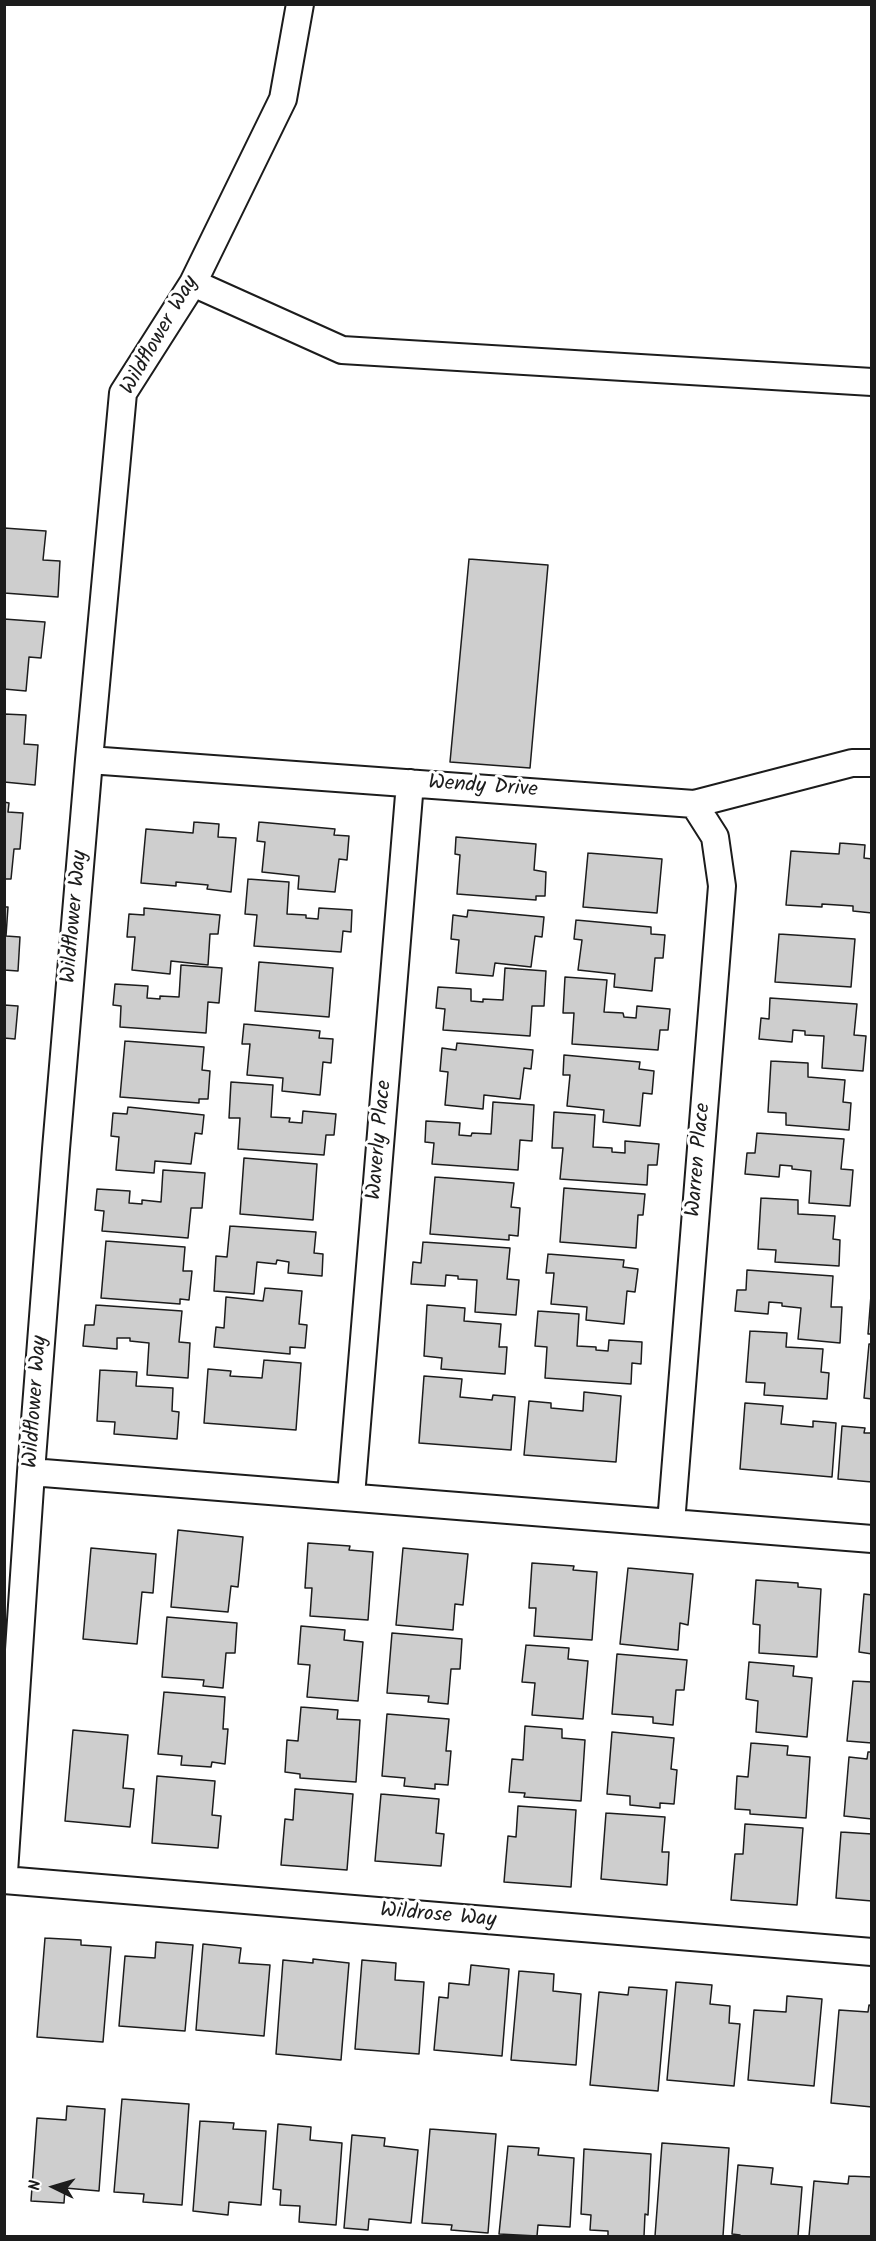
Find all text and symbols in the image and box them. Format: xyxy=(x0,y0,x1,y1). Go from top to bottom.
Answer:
street label: Wildflower Way xyxy=(117,272,205,400)
street label: Wendy Drive xyxy=(427,772,539,804)
street label: Wildflower Way xyxy=(58,850,94,984)
street label: Waverly Place xyxy=(363,1079,399,1201)
street label: Warren Place xyxy=(682,1102,718,1218)
street label: Wildflower Way xyxy=(20,1335,54,1469)
street label: Wildrose Way xyxy=(379,1899,497,1935)
north arrow xyxy=(24,2157,84,2217)
text: N xyxy=(23,2179,48,2192)

